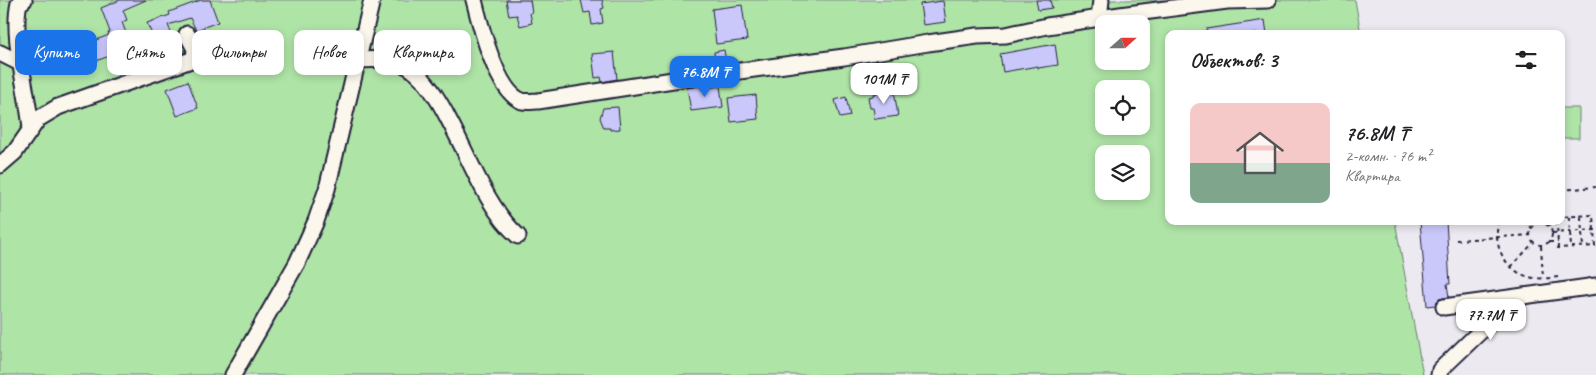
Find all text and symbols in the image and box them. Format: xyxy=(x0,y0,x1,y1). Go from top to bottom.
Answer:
north arrow xyxy=(1095,15,1150,70)
map controls xyxy=(1095,15,1150,200)
chip: Купить xyxy=(15,30,97,75)
chip: Снять xyxy=(107,30,182,75)
chip: Фильтры xyxy=(192,30,284,75)
chip: Новое xyxy=(294,30,364,75)
chip: Квартира xyxy=(374,30,471,75)
icon: filters xyxy=(1512,46,1540,74)
text: Объектов: 3 xyxy=(1190,47,1278,73)
pin: 76.8M ₸ xyxy=(659,56,751,98)
text: 76.8M ₸ xyxy=(681,62,729,82)
pin: 101M ₸ xyxy=(843,62,925,105)
text: 101M ₸ xyxy=(862,69,906,89)
button: locate xyxy=(1095,80,1150,135)
text: 76.8M ₸ xyxy=(1345,120,1409,146)
icon: home xyxy=(1230,123,1290,183)
button: layers xyxy=(1095,145,1150,200)
text: 2-комн. · 76 m² xyxy=(1345,146,1431,166)
text: Квартира xyxy=(1345,166,1400,186)
pin: 77.7M ₸ xyxy=(1445,298,1537,341)
text: 77.7M ₸ xyxy=(1467,305,1515,325)

